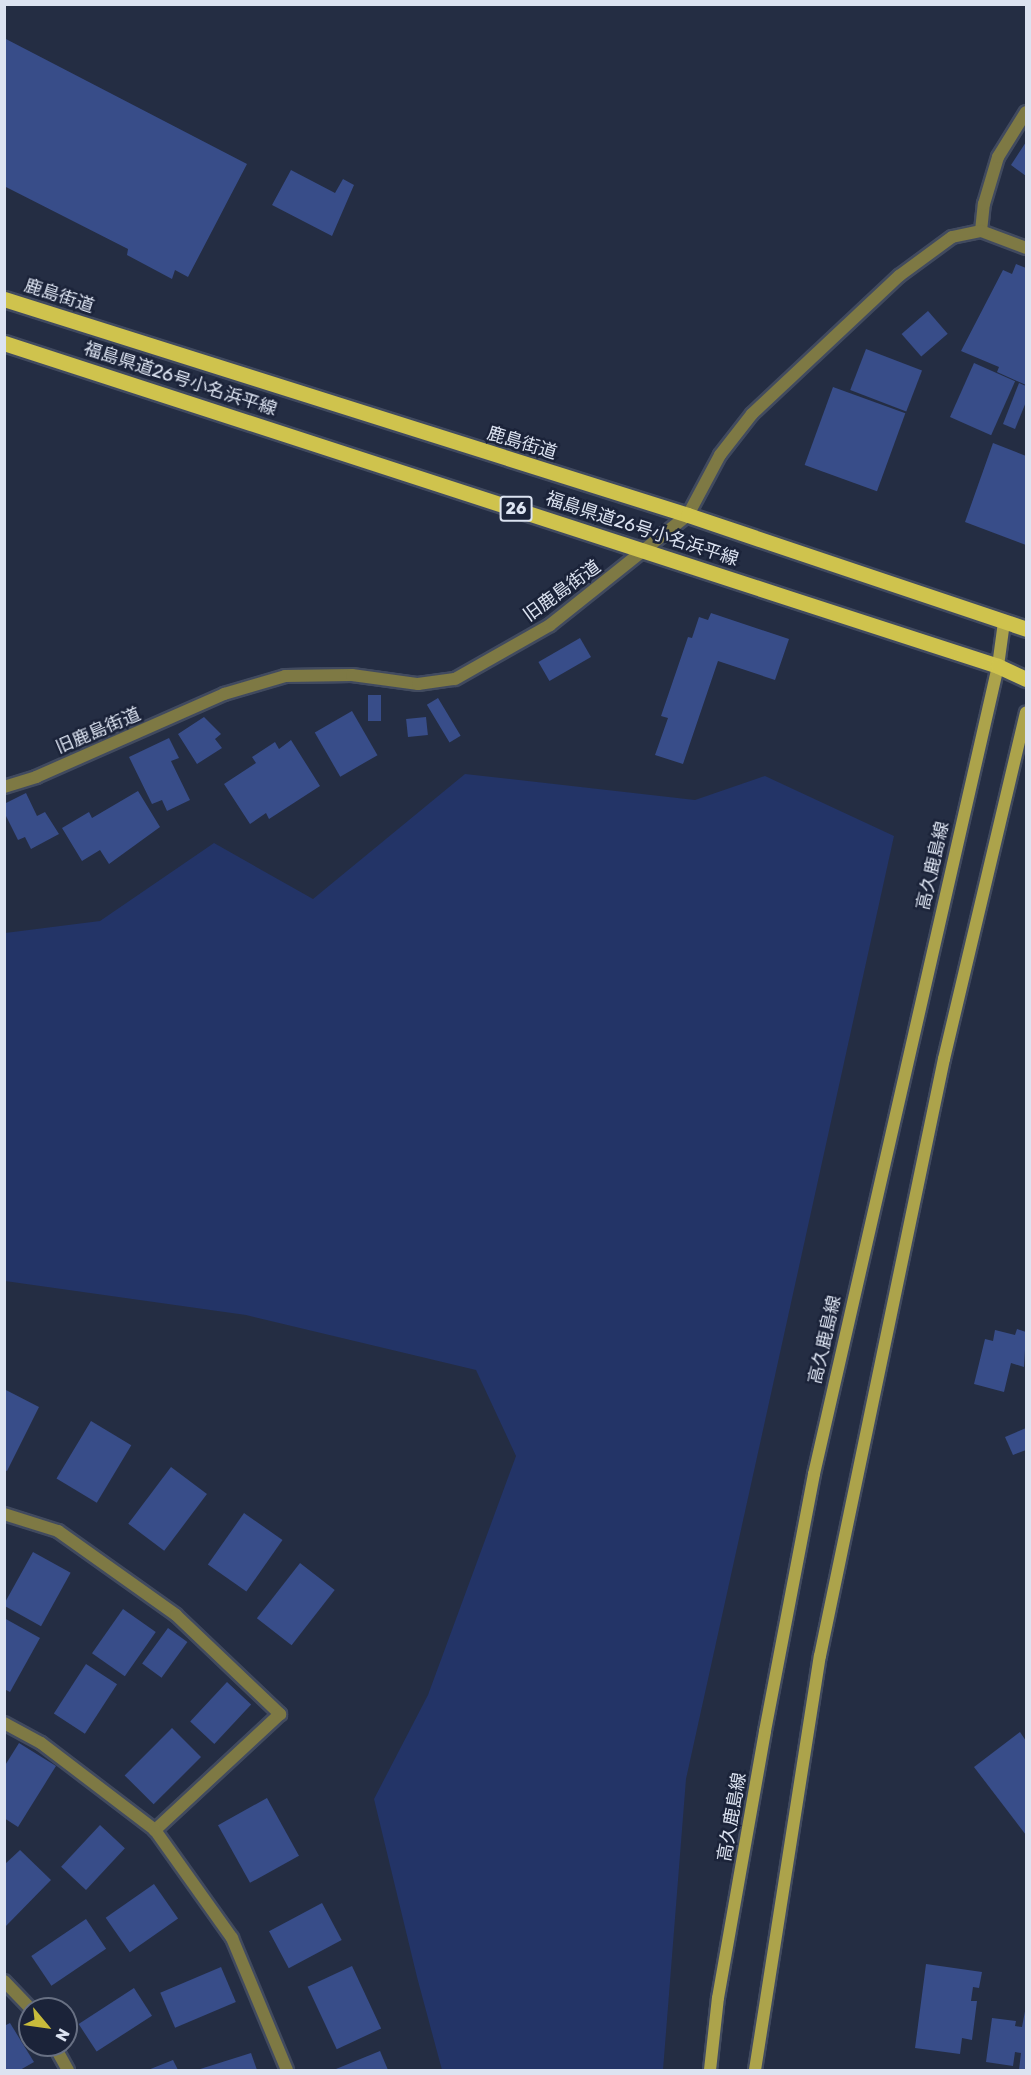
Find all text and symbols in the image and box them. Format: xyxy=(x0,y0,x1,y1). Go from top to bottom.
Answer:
street label: 鹿島街道 xyxy=(21,275,97,317)
street label: 福島県道26号小名浜平線 xyxy=(81,338,279,420)
street label: 鹿島街道 xyxy=(484,422,560,464)
street label: 福島県道26号小名浜平線 xyxy=(543,488,741,570)
road number: 26 xyxy=(500,496,532,522)
street label: 旧鹿島街道 xyxy=(519,556,605,626)
street label: 旧鹿島街道 xyxy=(52,703,144,759)
street label: 高久鹿島線 xyxy=(912,820,954,912)
street label: 高久鹿島線 xyxy=(804,1294,846,1386)
street label: 高久鹿島線 xyxy=(714,1771,750,1863)
north arrow xyxy=(18,1997,78,2057)
text: N xyxy=(51,2025,74,2045)

